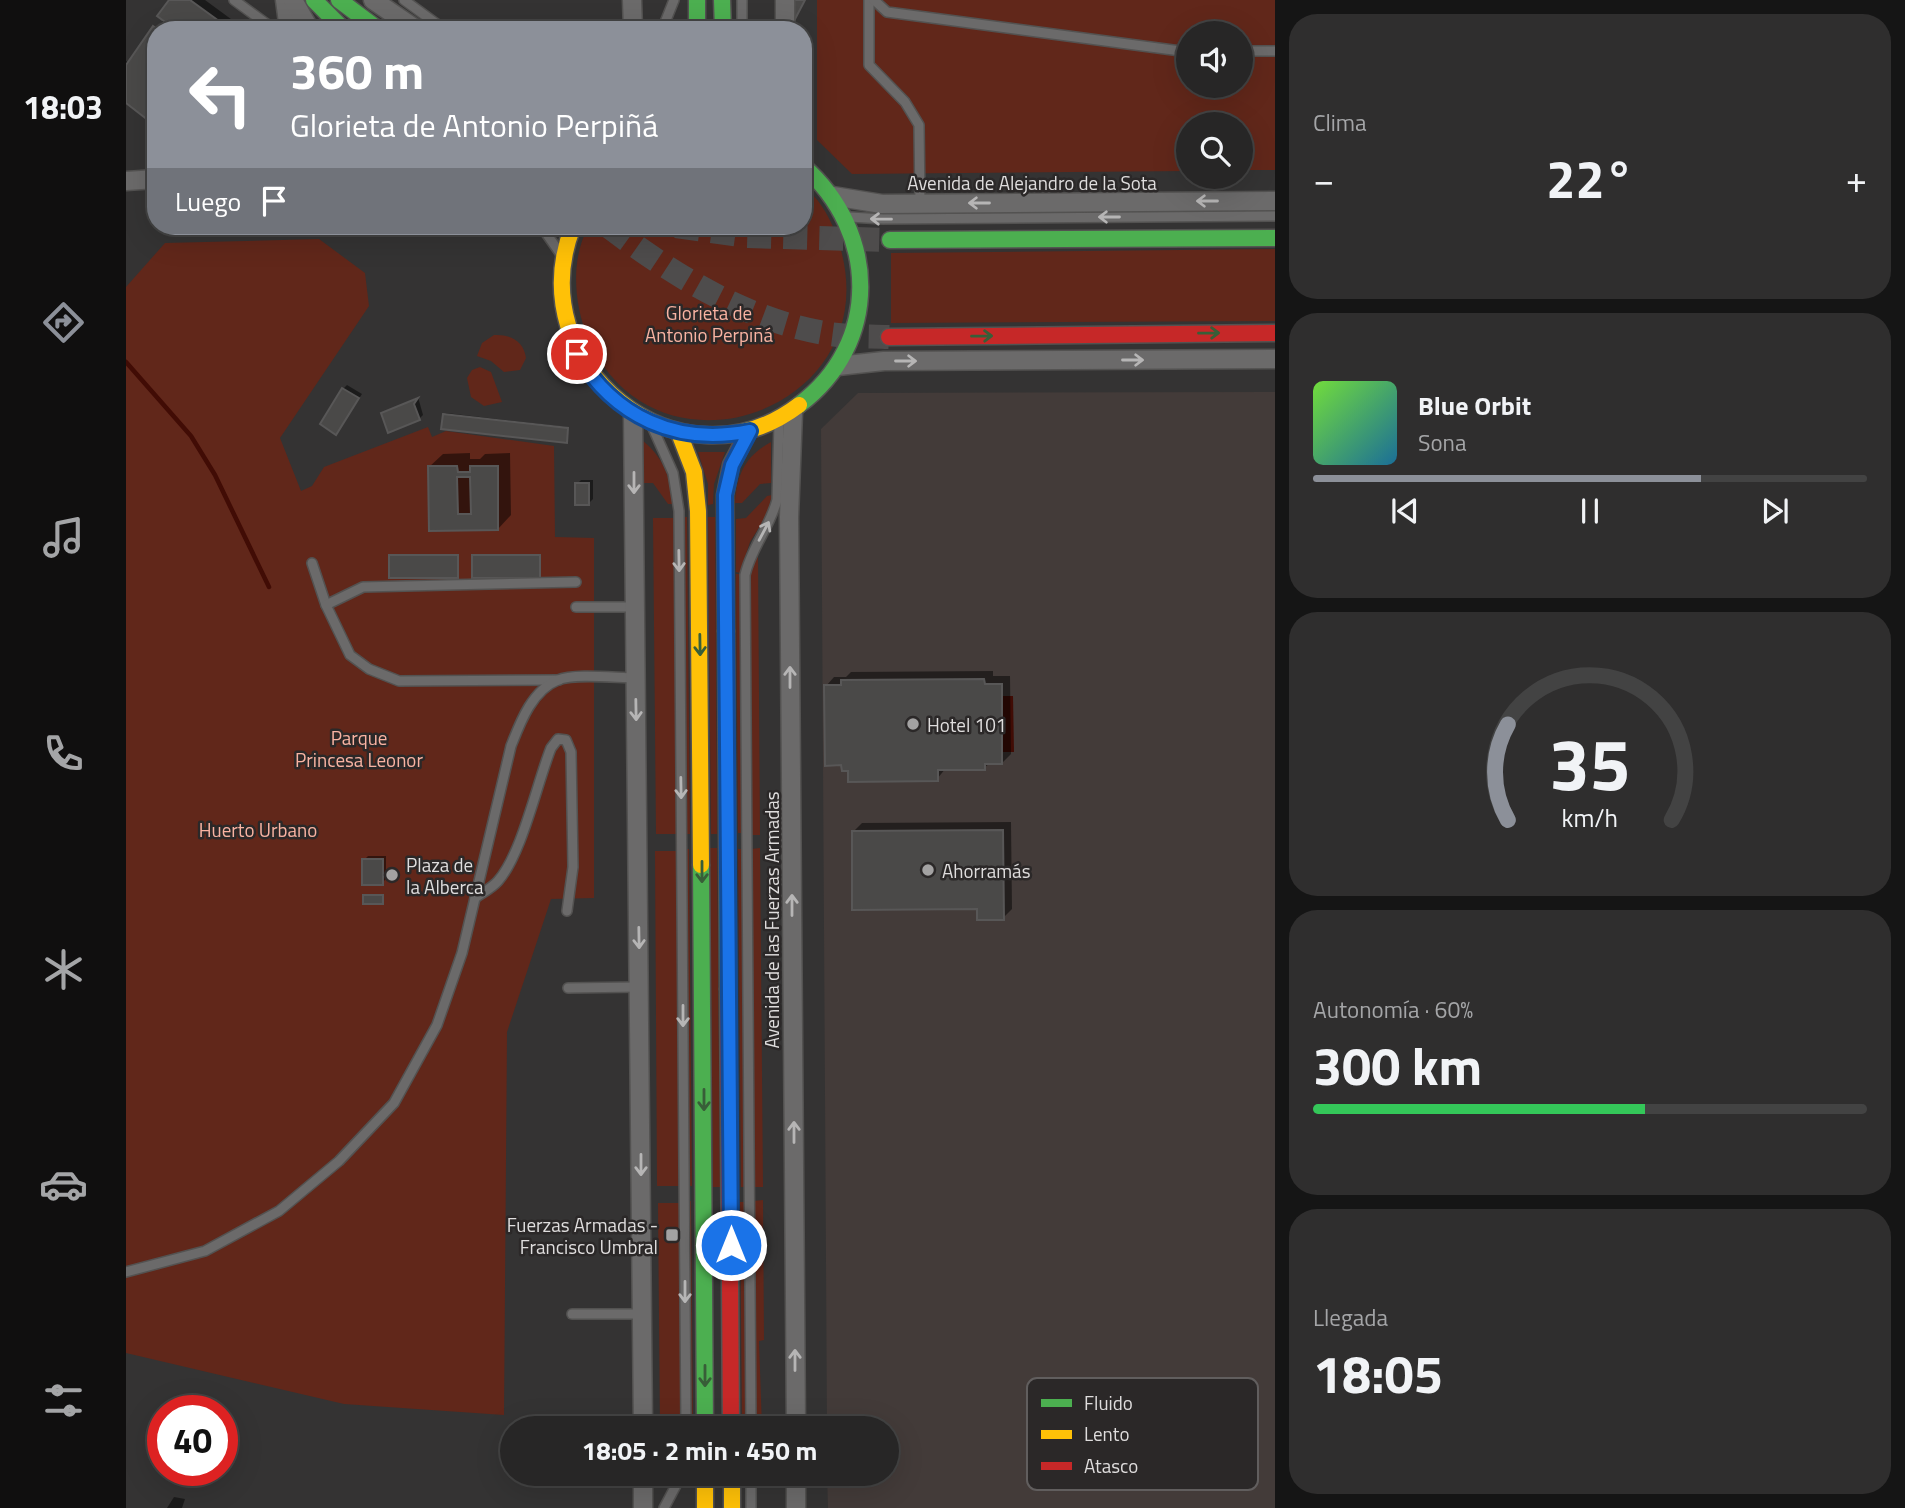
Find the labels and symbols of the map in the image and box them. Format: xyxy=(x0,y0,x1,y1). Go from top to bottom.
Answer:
street label: Avenida de Alejandro de la Sota xyxy=(907,168,1157,197)
one-way arrow xyxy=(1196,194,1219,208)
one-way arrow xyxy=(968,196,991,210)
one-way arrow xyxy=(1098,210,1121,224)
one-way arrow xyxy=(870,212,893,226)
park label: Glorieta de Antonio Perpiñá xyxy=(645,298,773,349)
pin xyxy=(547,324,607,384)
one-way arrow xyxy=(1198,327,1221,340)
one-way arrow xyxy=(970,329,993,343)
one-way arrow xyxy=(1121,353,1144,366)
one-way arrow xyxy=(894,354,917,368)
one-way arrow xyxy=(627,471,641,494)
one-way arrow xyxy=(758,521,771,542)
one-way arrow xyxy=(672,549,686,572)
one-way arrow xyxy=(693,633,706,656)
one-way arrow xyxy=(783,666,797,689)
one-way arrow xyxy=(629,698,643,721)
place label: Hotel 101 xyxy=(927,710,1006,739)
marker: Hotel 101 xyxy=(905,716,921,732)
park label: Parque Princesa Leonor xyxy=(295,723,423,774)
one-way arrow xyxy=(674,777,688,800)
street label: Avenida de las Fuerzas Armadas xyxy=(757,791,786,1049)
park label: Huerto Urbano xyxy=(199,815,317,844)
place label: Plaza de la Alberca xyxy=(406,850,484,901)
place label: Ahorramás xyxy=(942,856,1031,885)
one-way arrow xyxy=(695,861,709,884)
marker: Ahorramás xyxy=(920,862,936,878)
marker: Plaza de la Alberca xyxy=(384,867,400,883)
one-way arrow xyxy=(785,894,799,917)
one-way arrow xyxy=(632,926,645,949)
one-way arrow xyxy=(676,1004,690,1027)
one-way arrow xyxy=(697,1088,710,1111)
one-way arrow xyxy=(787,1121,800,1144)
one-way arrow xyxy=(634,1153,648,1176)
position arrow xyxy=(694,1208,768,1282)
place label: Fuerzas Armadas - Francisco Umbral xyxy=(507,1210,658,1261)
marker: Fuerzas Armadas - Francisco Umbral xyxy=(664,1227,680,1243)
one-way arrow xyxy=(678,1281,692,1304)
one-way arrow xyxy=(788,1349,802,1372)
one-way arrow xyxy=(698,1364,712,1387)
legend xyxy=(1027,1378,1258,1490)
text: Fluido xyxy=(1084,1388,1133,1417)
speed limit sign: 40 xyxy=(147,1395,238,1486)
text: Lento xyxy=(1084,1419,1129,1448)
text: Atasco xyxy=(1084,1451,1138,1480)

